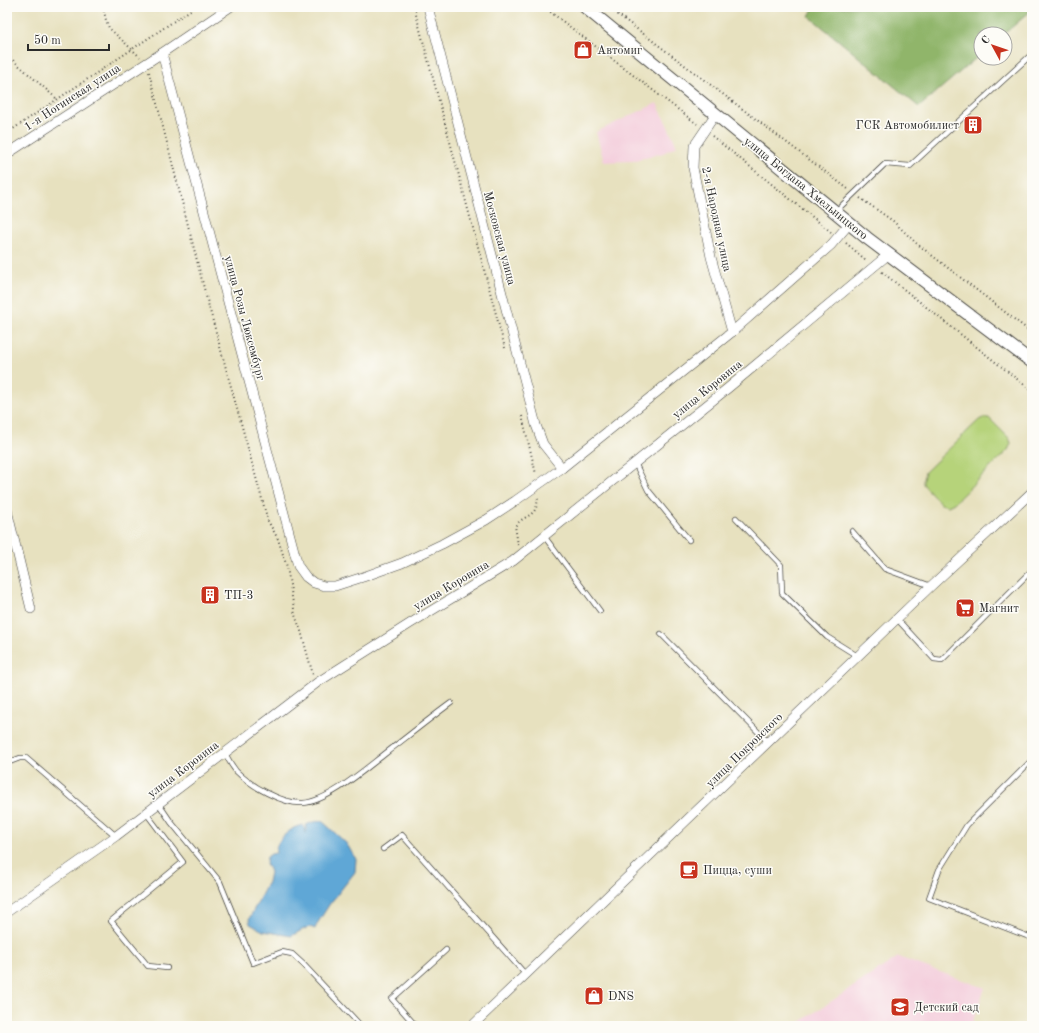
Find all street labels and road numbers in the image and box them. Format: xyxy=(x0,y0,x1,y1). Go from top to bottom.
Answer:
street label: 1-я Ногинская улица xyxy=(22,62,123,133)
street label: улица Богдана Хмельницкого xyxy=(741,135,870,242)
street label: 2-я Народная улица xyxy=(699,166,733,273)
street label: Московская улица xyxy=(481,190,517,286)
street label: улица Розы Люксембург xyxy=(222,255,266,382)
street label: улица Коровина xyxy=(671,358,745,421)
street label: улица Коровина xyxy=(412,559,491,613)
street label: улица Покровского xyxy=(704,711,785,790)
street label: улица Коровина xyxy=(146,739,221,800)

